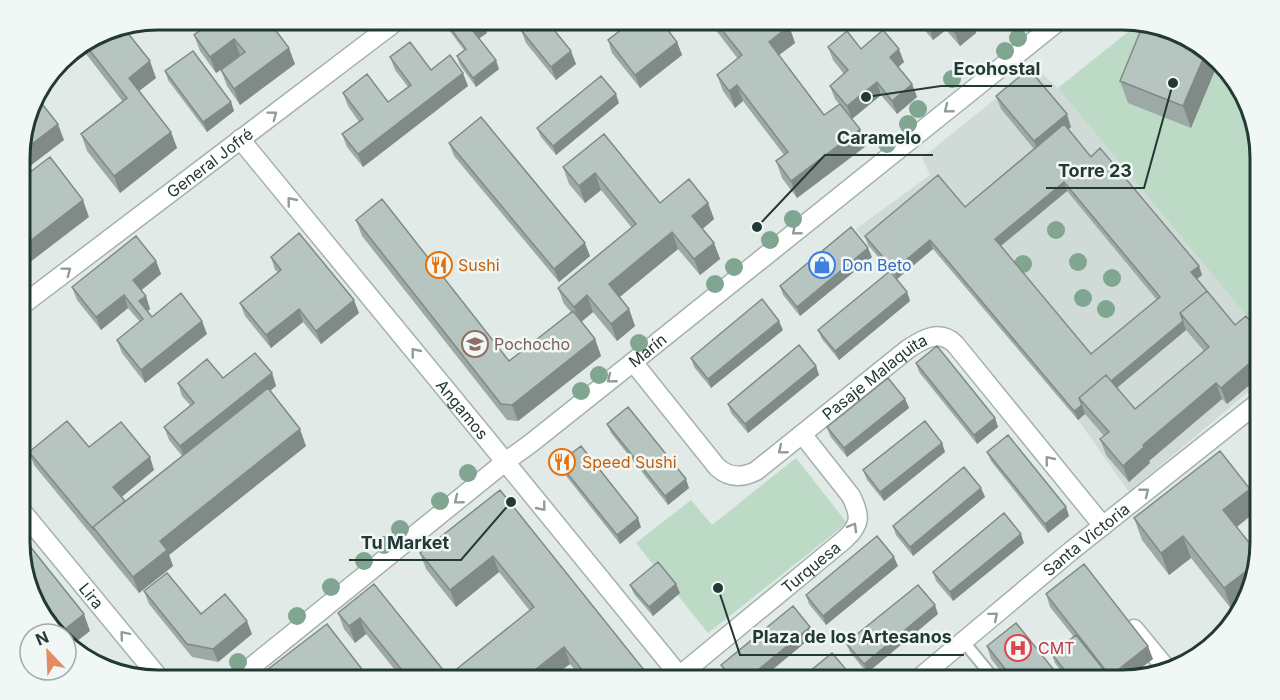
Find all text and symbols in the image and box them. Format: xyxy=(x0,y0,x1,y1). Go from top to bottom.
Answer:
callout: Ecohostal xyxy=(941,50,1052,86)
text: Ecohostal xyxy=(954,58,1040,79)
one-way arrow xyxy=(944,101,955,112)
one-way arrow xyxy=(266,111,277,122)
callout: Caramelo xyxy=(825,119,933,155)
street label: General Jofré xyxy=(163,124,257,202)
text: Caramelo xyxy=(837,127,921,148)
callout: Torre 23 xyxy=(1046,152,1144,188)
text: Torre 23 xyxy=(1058,160,1132,181)
one-way arrow xyxy=(287,197,298,208)
one-way arrow xyxy=(792,223,803,234)
restaurant icon: Sushi xyxy=(424,250,454,280)
shop icon: Don Beto xyxy=(807,250,837,280)
place label: Sushi xyxy=(458,255,500,275)
place label: Don Beto xyxy=(842,255,912,275)
one-way arrow xyxy=(61,267,72,278)
school or university icon: Pochocho xyxy=(460,329,490,359)
street label: Marín xyxy=(624,329,671,372)
street label: Pasaje Malaquita xyxy=(818,330,930,424)
place label: Pochocho xyxy=(494,334,570,354)
one-way arrow xyxy=(411,347,422,358)
one-way arrow xyxy=(607,371,618,382)
street label: Angamos xyxy=(432,375,493,443)
one-way arrow xyxy=(778,443,789,454)
restaurant icon: Speed Sushi xyxy=(547,447,577,477)
place label: Speed Sushi xyxy=(582,452,677,472)
one-way arrow xyxy=(1045,455,1056,466)
one-way arrow xyxy=(1138,489,1149,500)
one-way arrow xyxy=(454,492,465,503)
street label: Santa Victoria xyxy=(1039,499,1133,580)
one-way arrow xyxy=(534,501,545,512)
one-way arrow xyxy=(846,523,857,533)
callout: Tu Market xyxy=(349,524,461,560)
text: Tu Market xyxy=(361,532,450,553)
street label: Turquesa xyxy=(777,537,844,597)
street label: Lira xyxy=(75,579,108,613)
one-way arrow xyxy=(987,612,998,623)
callout: Plaza de los Artesanos xyxy=(740,619,964,655)
north arrow xyxy=(18,622,78,682)
text: Plaza de los Artesanos xyxy=(752,626,952,647)
text: N xyxy=(33,627,52,650)
one-way arrow xyxy=(120,631,131,642)
hospital icon: CMT xyxy=(1003,633,1033,663)
place label: CMT xyxy=(1038,638,1074,658)

